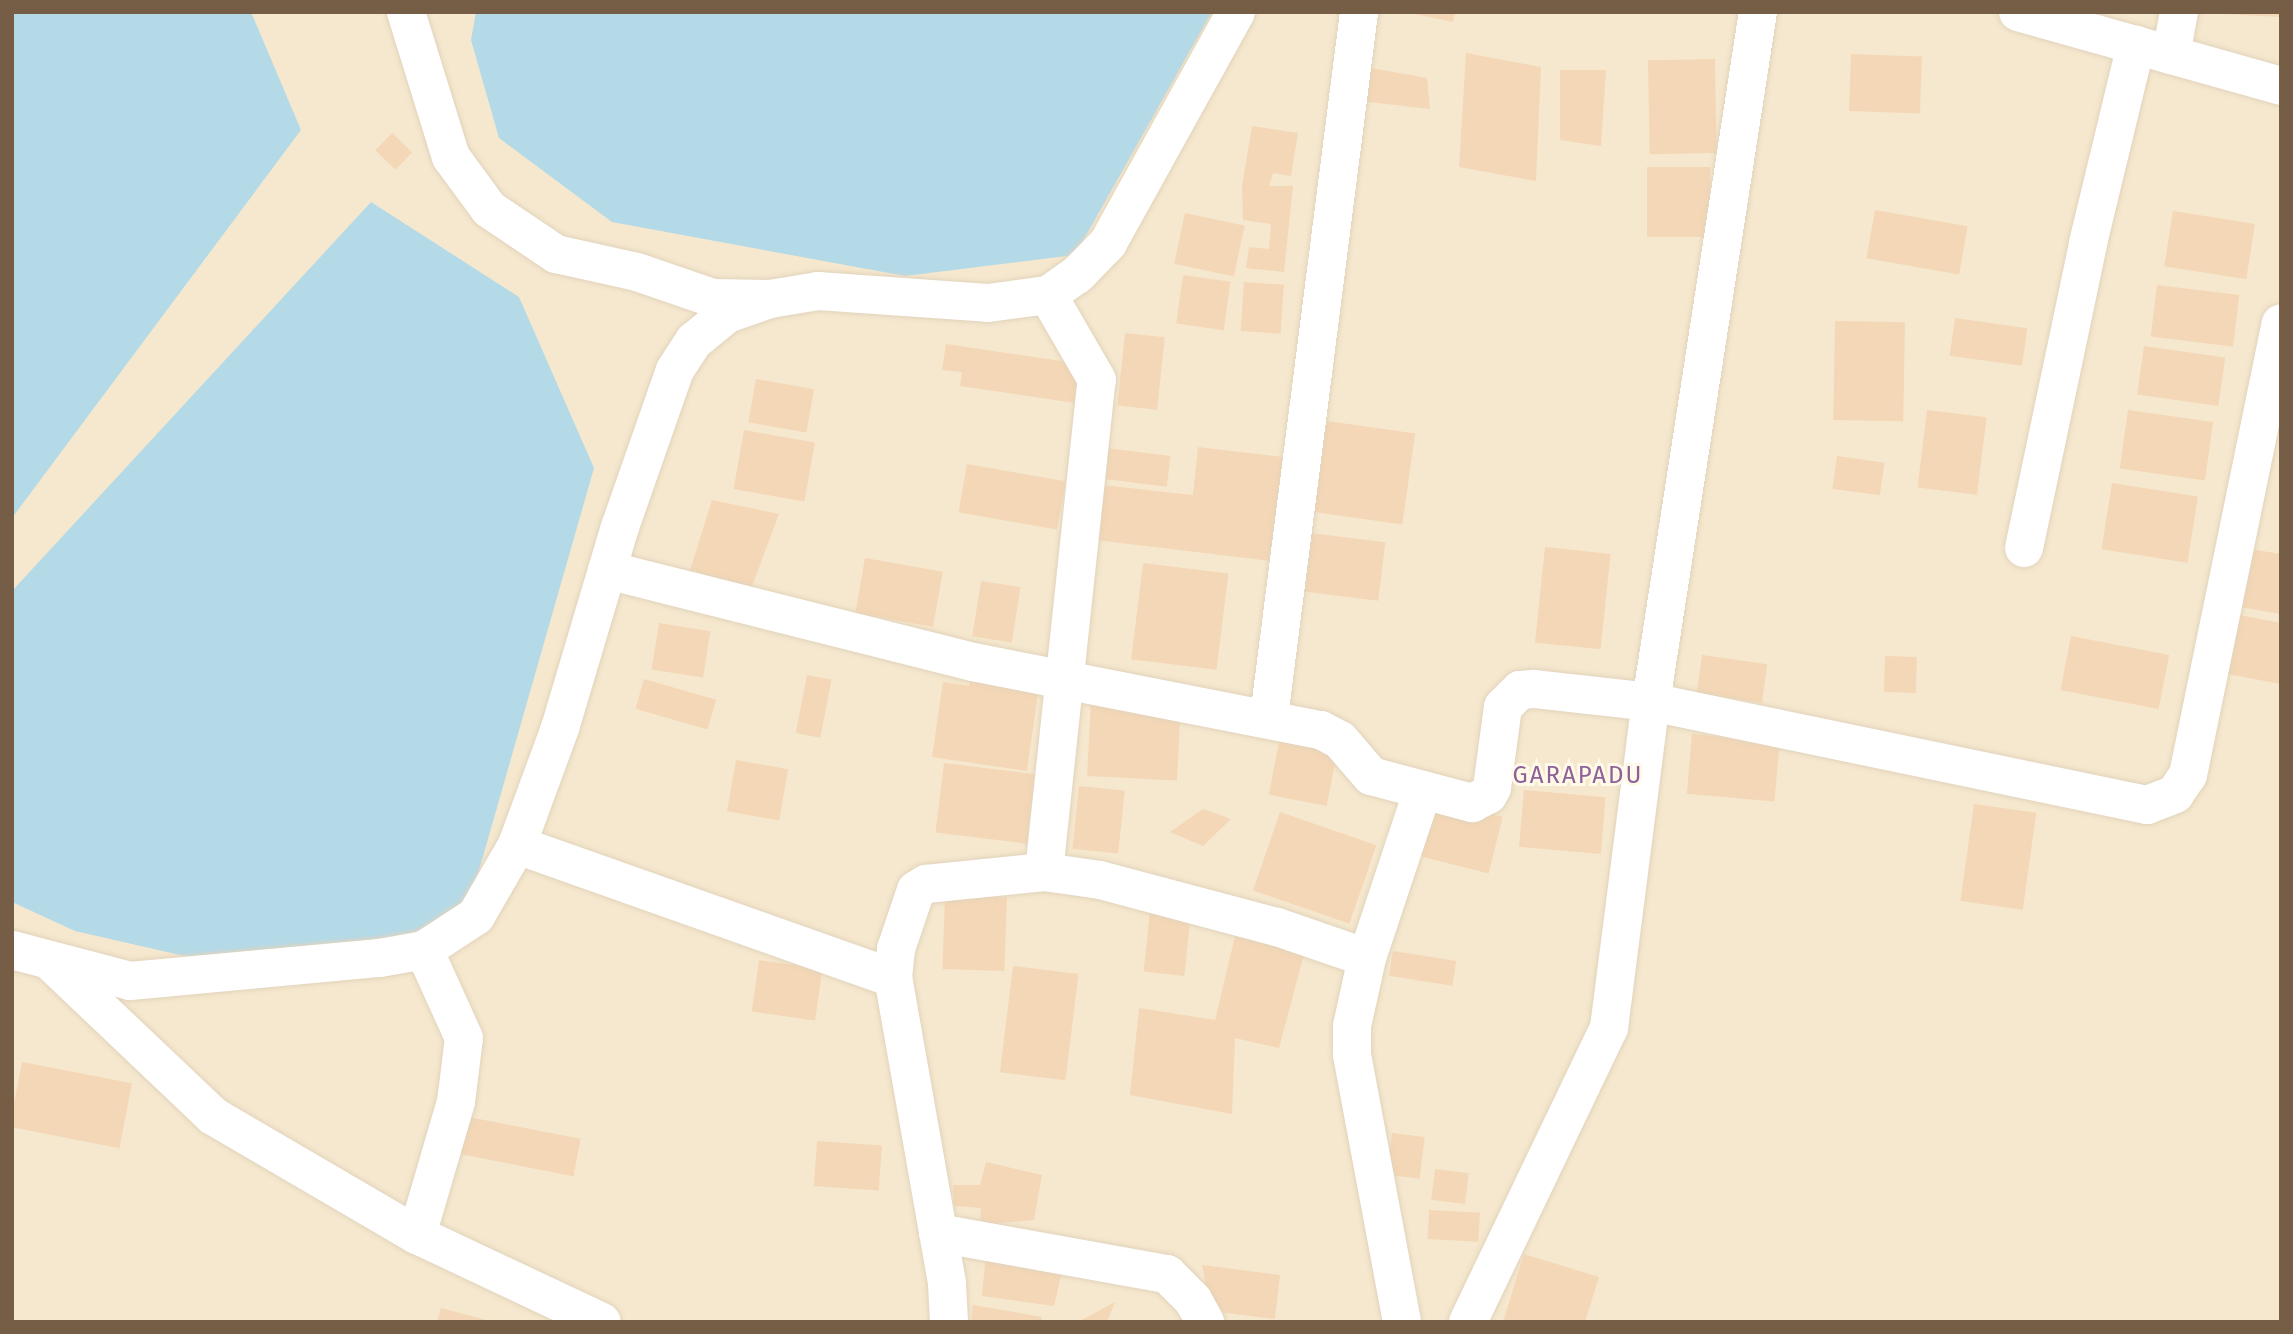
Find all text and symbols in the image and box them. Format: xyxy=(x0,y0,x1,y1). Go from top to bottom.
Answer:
district label: GARAPADU xyxy=(1514,762,1642,790)

